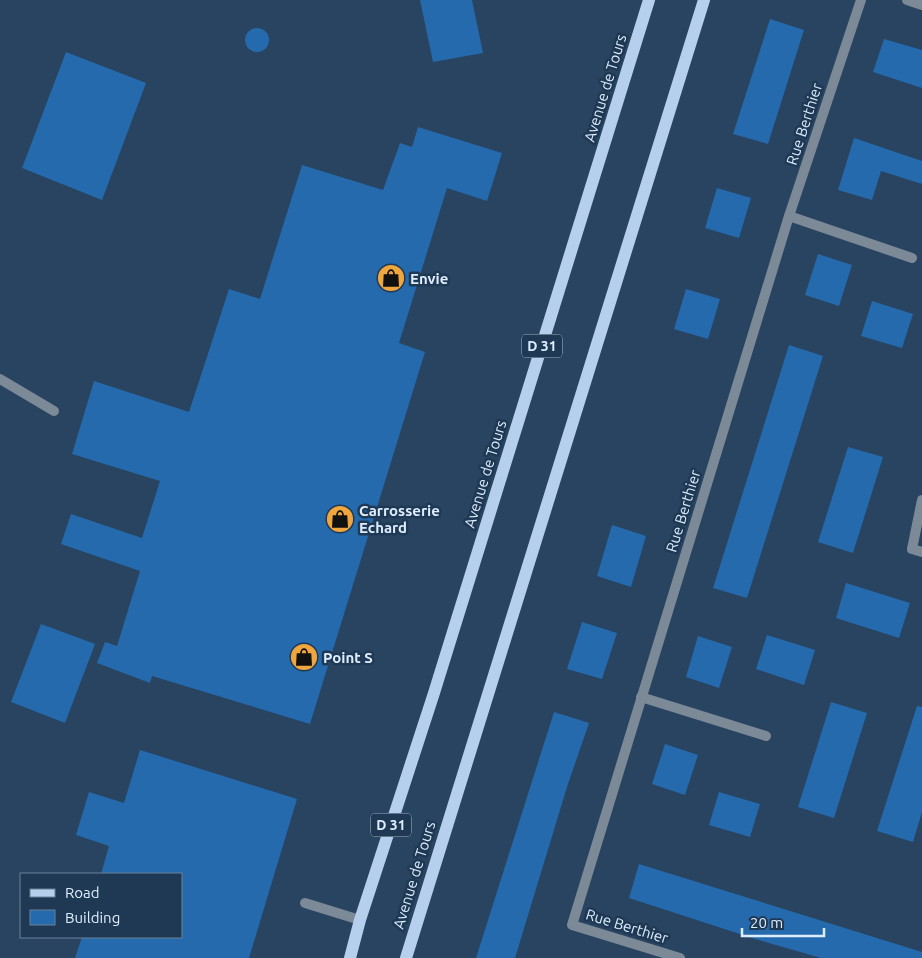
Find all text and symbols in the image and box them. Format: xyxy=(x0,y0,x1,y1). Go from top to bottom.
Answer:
street label: Avenue de Tours xyxy=(581,32,629,144)
street label: Rue Berthier xyxy=(783,81,825,167)
shop icon: Envie xyxy=(376,263,406,293)
place label: Envie xyxy=(410,270,448,287)
road number: D 31 xyxy=(522,334,562,358)
street label: Avenue de Tours xyxy=(461,418,509,530)
street label: Rue Berthier xyxy=(662,467,704,554)
place label: Carrosserie Echard xyxy=(359,502,440,536)
shop icon: Carrosserie Echard xyxy=(325,504,355,534)
shop icon: Point S xyxy=(289,642,319,672)
place label: Point S xyxy=(323,649,373,666)
road number: D 31 xyxy=(371,814,411,836)
street label: Avenue de Tours xyxy=(390,819,438,931)
legend xyxy=(20,873,182,938)
text: Road xyxy=(65,884,100,901)
street label: Rue Berthier xyxy=(584,905,671,947)
scale bar xyxy=(742,906,824,938)
text: Building xyxy=(65,909,120,926)
text: 20 m xyxy=(750,914,783,931)

